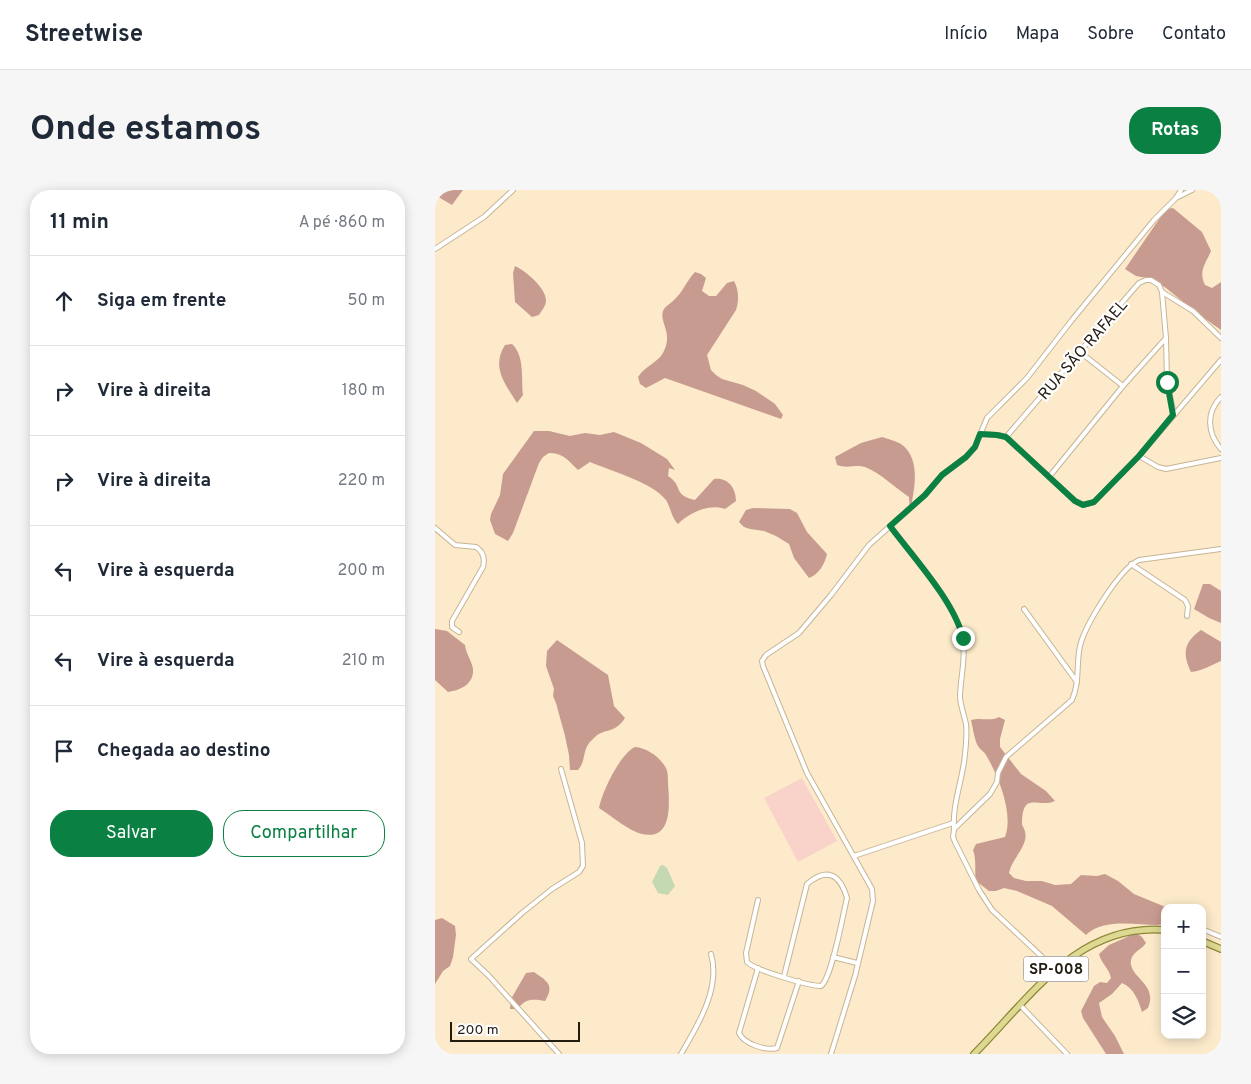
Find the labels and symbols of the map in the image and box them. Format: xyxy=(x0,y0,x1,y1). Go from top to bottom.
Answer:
street label: RUA SÃO RAFAEL xyxy=(1032,294,1133,405)
route start xyxy=(1156,371,1179,394)
route end xyxy=(952,627,975,650)
road number: SP-008 xyxy=(1023,956,1089,982)
scale bar xyxy=(450,1019,580,1042)

